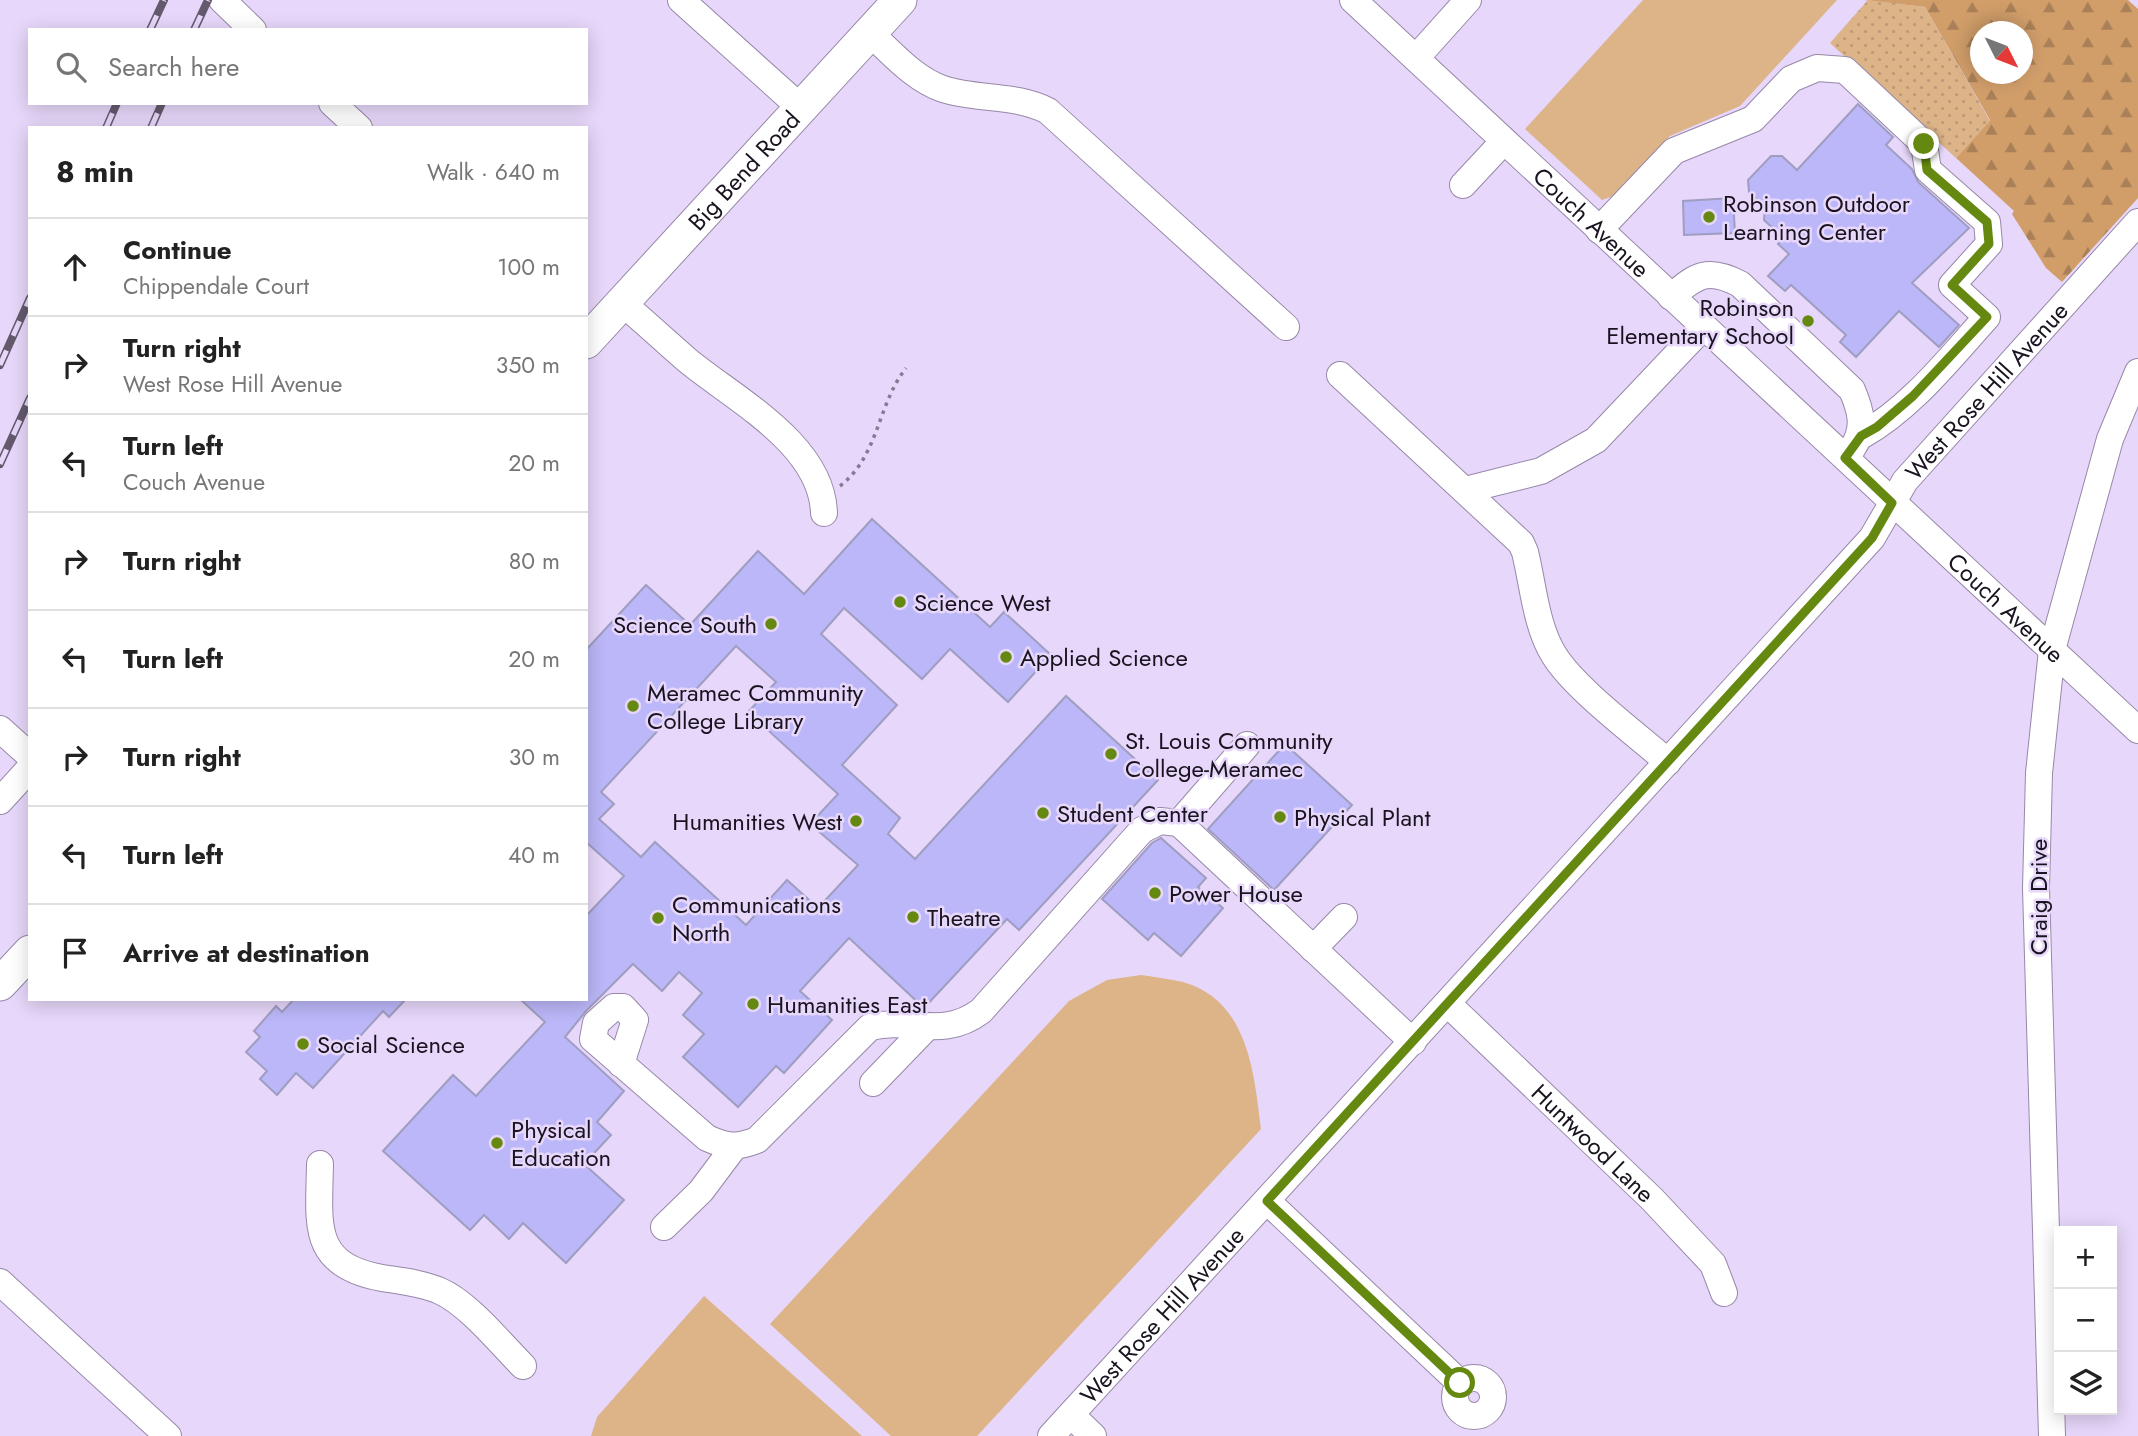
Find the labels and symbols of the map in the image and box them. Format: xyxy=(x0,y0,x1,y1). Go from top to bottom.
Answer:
north arrow xyxy=(1970,21,2033,84)
street label: Big Bend Road xyxy=(679,103,808,238)
route end xyxy=(1908,128,1939,159)
street label: Couch Avenue xyxy=(1526,159,1658,285)
place label: Robinson Outdoor Learning Center xyxy=(1723,186,1911,249)
marker: Robinson Outdoor Learning Center xyxy=(1701,209,1717,225)
place label: Robinson Elementary School xyxy=(1606,290,1794,353)
street label: West Rose Hill Avenue xyxy=(1897,294,2076,488)
marker: Robinson Elementary School xyxy=(1800,313,1816,329)
street label: Couch Avenue xyxy=(1940,544,2072,671)
place label: Science West xyxy=(914,585,1051,620)
marker: Science West xyxy=(892,594,908,610)
place label: Science South xyxy=(613,607,757,642)
marker: Science South xyxy=(763,616,779,632)
place label: Applied Science xyxy=(1020,640,1188,675)
marker: Applied Science xyxy=(998,649,1014,665)
place label: Meramec Community College Library xyxy=(647,675,864,738)
marker: Meramec Community College Library xyxy=(625,698,641,714)
place label: St. Louis Community College-Meramec xyxy=(1125,723,1333,786)
marker: St. Louis Community College-Meramec xyxy=(1103,746,1119,762)
place label: Student Center xyxy=(1057,796,1209,831)
place label: Physical Plant xyxy=(1294,800,1431,835)
place label: Humanities West xyxy=(672,804,842,839)
marker: Student Center xyxy=(1035,805,1051,821)
marker: Physical Plant xyxy=(1272,809,1288,825)
marker: Humanities West xyxy=(848,813,864,829)
street label: Craig Drive xyxy=(2021,839,2056,955)
place label: Power House xyxy=(1169,876,1303,911)
marker: Power House xyxy=(1147,885,1163,901)
place label: Communications North xyxy=(672,887,841,950)
place label: Theatre xyxy=(927,900,1001,935)
marker: Theatre xyxy=(905,909,921,925)
marker: Communications North xyxy=(650,910,666,926)
place label: Humanities East xyxy=(767,987,928,1022)
marker: Humanities East xyxy=(745,996,761,1012)
place label: Social Science xyxy=(317,1027,465,1062)
marker: Social Science xyxy=(295,1036,311,1052)
street label: Huntwood Lane xyxy=(1524,1075,1663,1210)
place label: Physical Education xyxy=(511,1112,611,1175)
marker: Physical Education xyxy=(489,1135,505,1151)
street label: West Rose Hill Avenue xyxy=(1071,1219,1252,1411)
route start xyxy=(1444,1367,1475,1398)

